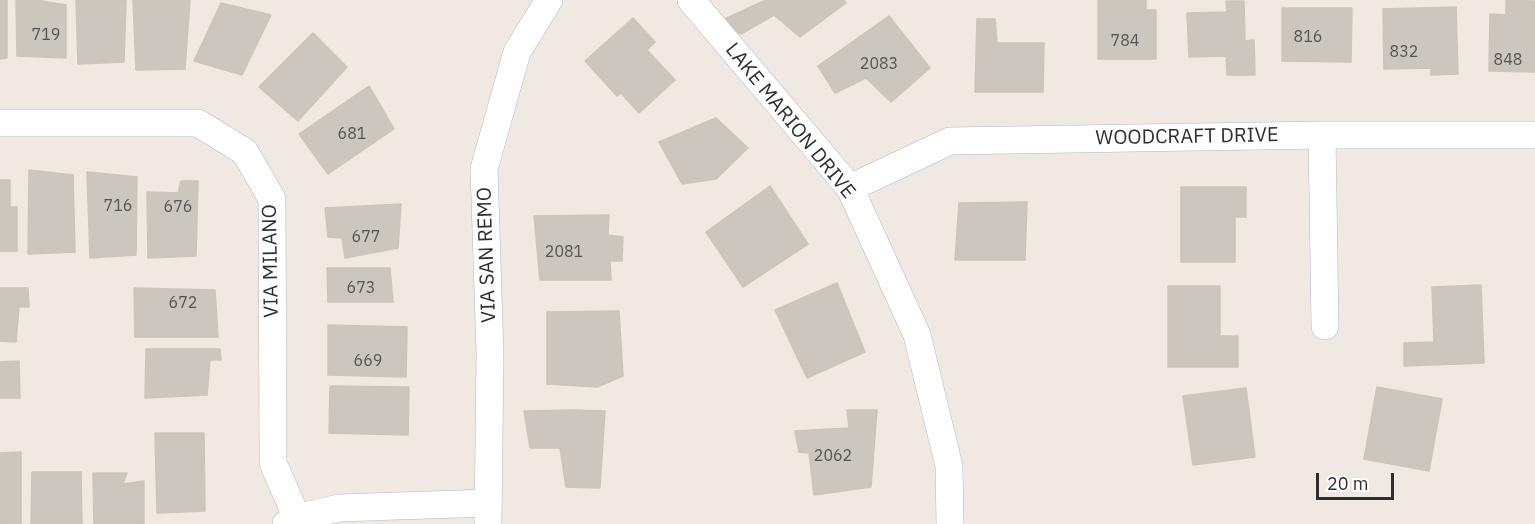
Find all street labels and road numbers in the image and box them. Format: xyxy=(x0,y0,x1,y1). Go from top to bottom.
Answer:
street label: LAKE MARION DRIVE xyxy=(720,38,860,204)
street label: WOODCRAFT DRIVE xyxy=(1095,123,1279,151)
street label: VIA SAN REMO xyxy=(473,187,501,323)
street label: VIA MILANO xyxy=(258,204,284,318)

